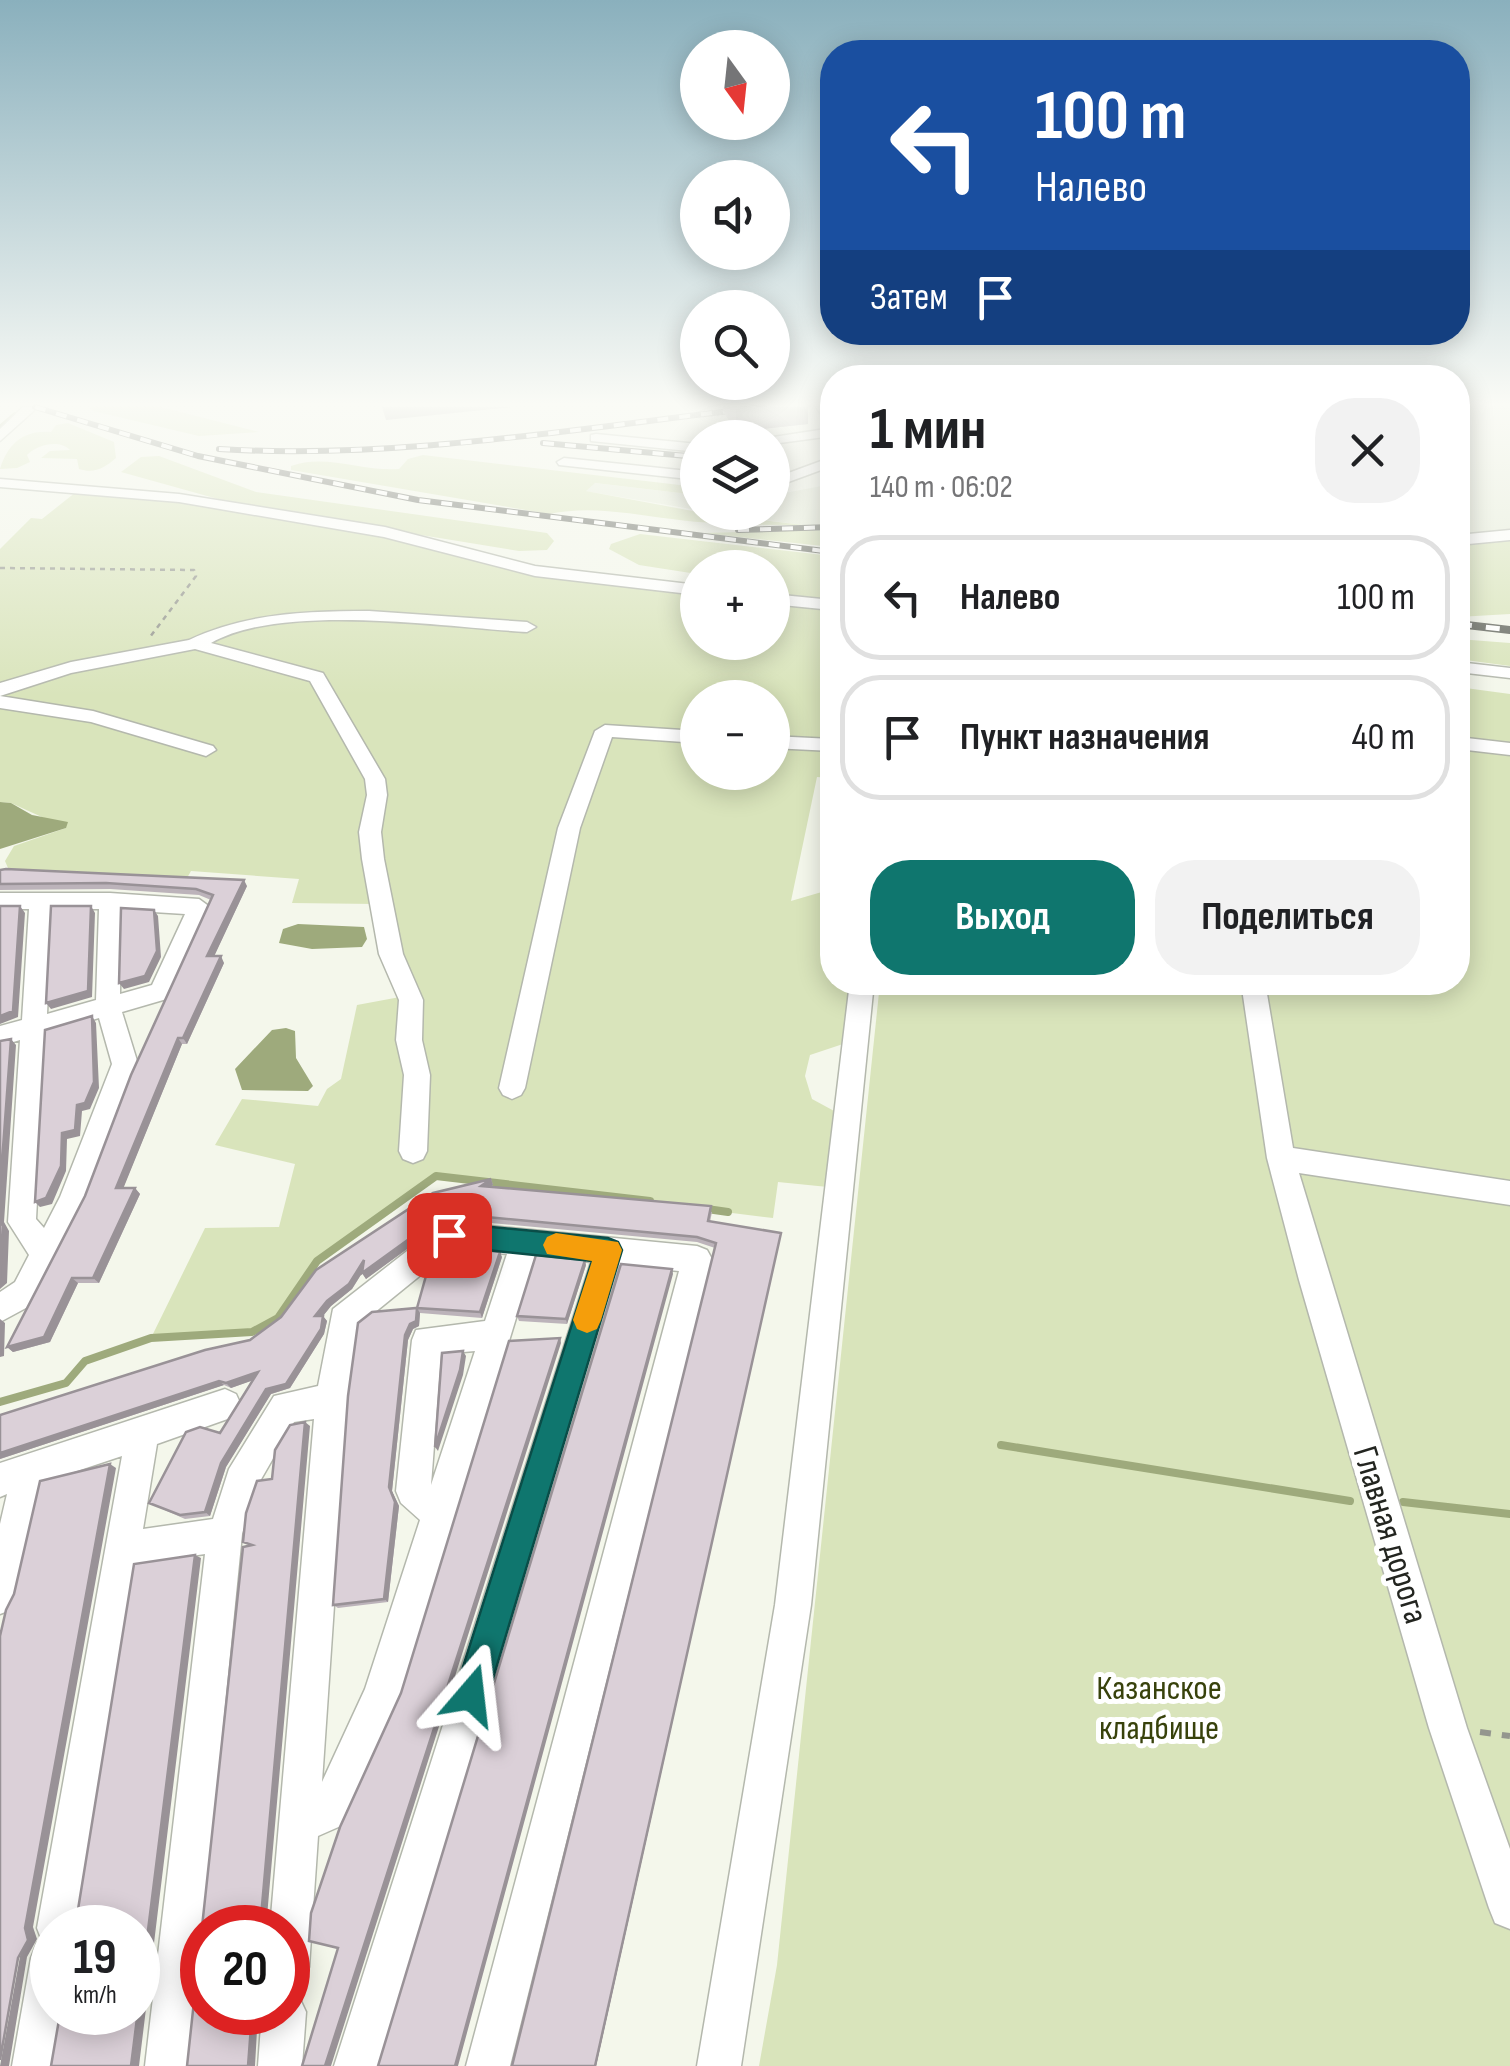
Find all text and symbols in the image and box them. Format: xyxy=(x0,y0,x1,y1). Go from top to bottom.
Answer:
north arrow xyxy=(680,30,790,140)
map controls xyxy=(680,30,790,790)
text: 100 m xyxy=(1035,75,1186,159)
icon: left xyxy=(870,80,1000,210)
button: sound xyxy=(680,160,790,270)
text: Налево xyxy=(1035,160,1147,215)
icon: arrive xyxy=(968,270,1023,325)
text: Затем xyxy=(870,275,948,320)
button: search xyxy=(680,290,790,400)
text: 1 мин xyxy=(870,394,986,466)
button: close xyxy=(1315,398,1420,503)
button: layers xyxy=(680,420,790,530)
text: 140 m · 06:02 xyxy=(870,468,1013,507)
button: + xyxy=(680,550,790,660)
icon: left xyxy=(875,570,930,625)
text: Налево xyxy=(960,575,1060,620)
text: 100 m xyxy=(1337,575,1415,620)
button: − xyxy=(680,680,790,790)
icon: arrive xyxy=(875,710,930,765)
text: Пункт назначения xyxy=(960,715,1209,760)
text: 40 m xyxy=(1352,715,1415,760)
button: Выход xyxy=(870,860,1135,975)
button: Поделиться xyxy=(1155,860,1420,975)
pin xyxy=(407,1193,492,1278)
icon: arrive xyxy=(422,1208,477,1263)
street label: Главная дорога xyxy=(1343,1441,1437,1629)
position arrow xyxy=(419,1643,523,1747)
park label: Казанское кладбище xyxy=(1096,1667,1222,1750)
speed limit sign: 20 xyxy=(180,1905,310,2035)
text: 19 xyxy=(73,1928,117,1988)
text: km/h xyxy=(73,1980,117,2011)

